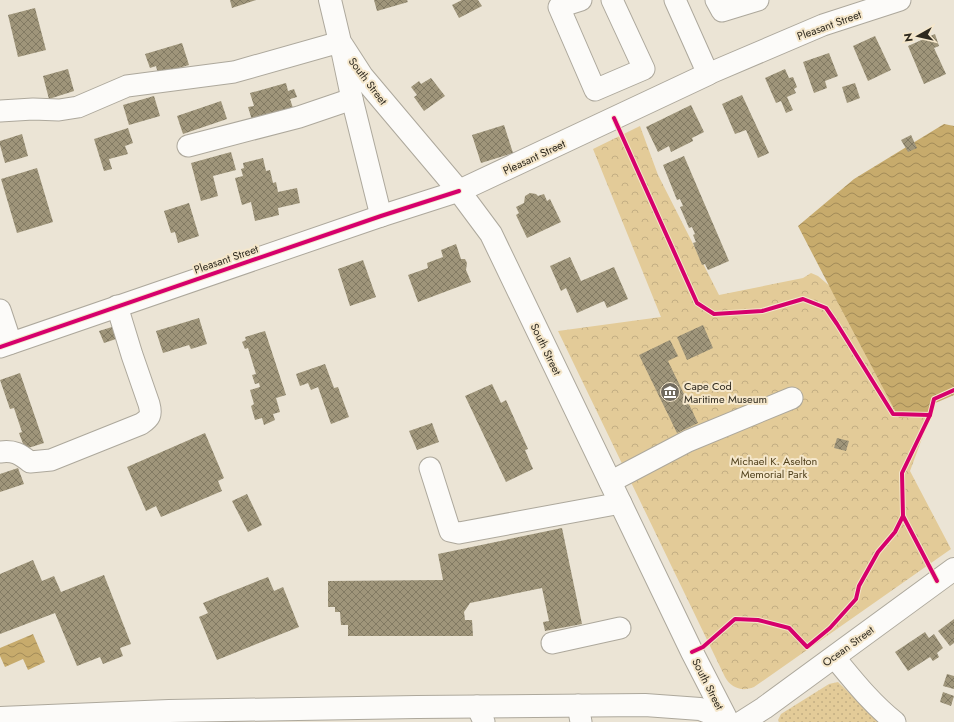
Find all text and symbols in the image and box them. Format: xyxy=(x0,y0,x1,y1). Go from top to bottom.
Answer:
street label: Pleasant Street xyxy=(795,6,864,44)
north arrow xyxy=(898,16,938,56)
text: N xyxy=(900,32,917,43)
street label: South Street xyxy=(345,54,391,108)
street label: Pleasant Street xyxy=(500,135,568,178)
street label: Pleasant Street xyxy=(192,240,261,278)
street label: South Street xyxy=(527,320,566,378)
place label: Cape Cod Maritime Museum xyxy=(684,378,767,407)
museum icon: Cape Cod Maritime Museum xyxy=(659,381,681,403)
park label: Michael K. Aselton Memorial Park xyxy=(731,453,817,482)
street label: Ocean Street xyxy=(819,622,877,670)
street label: South Street xyxy=(688,656,728,713)

